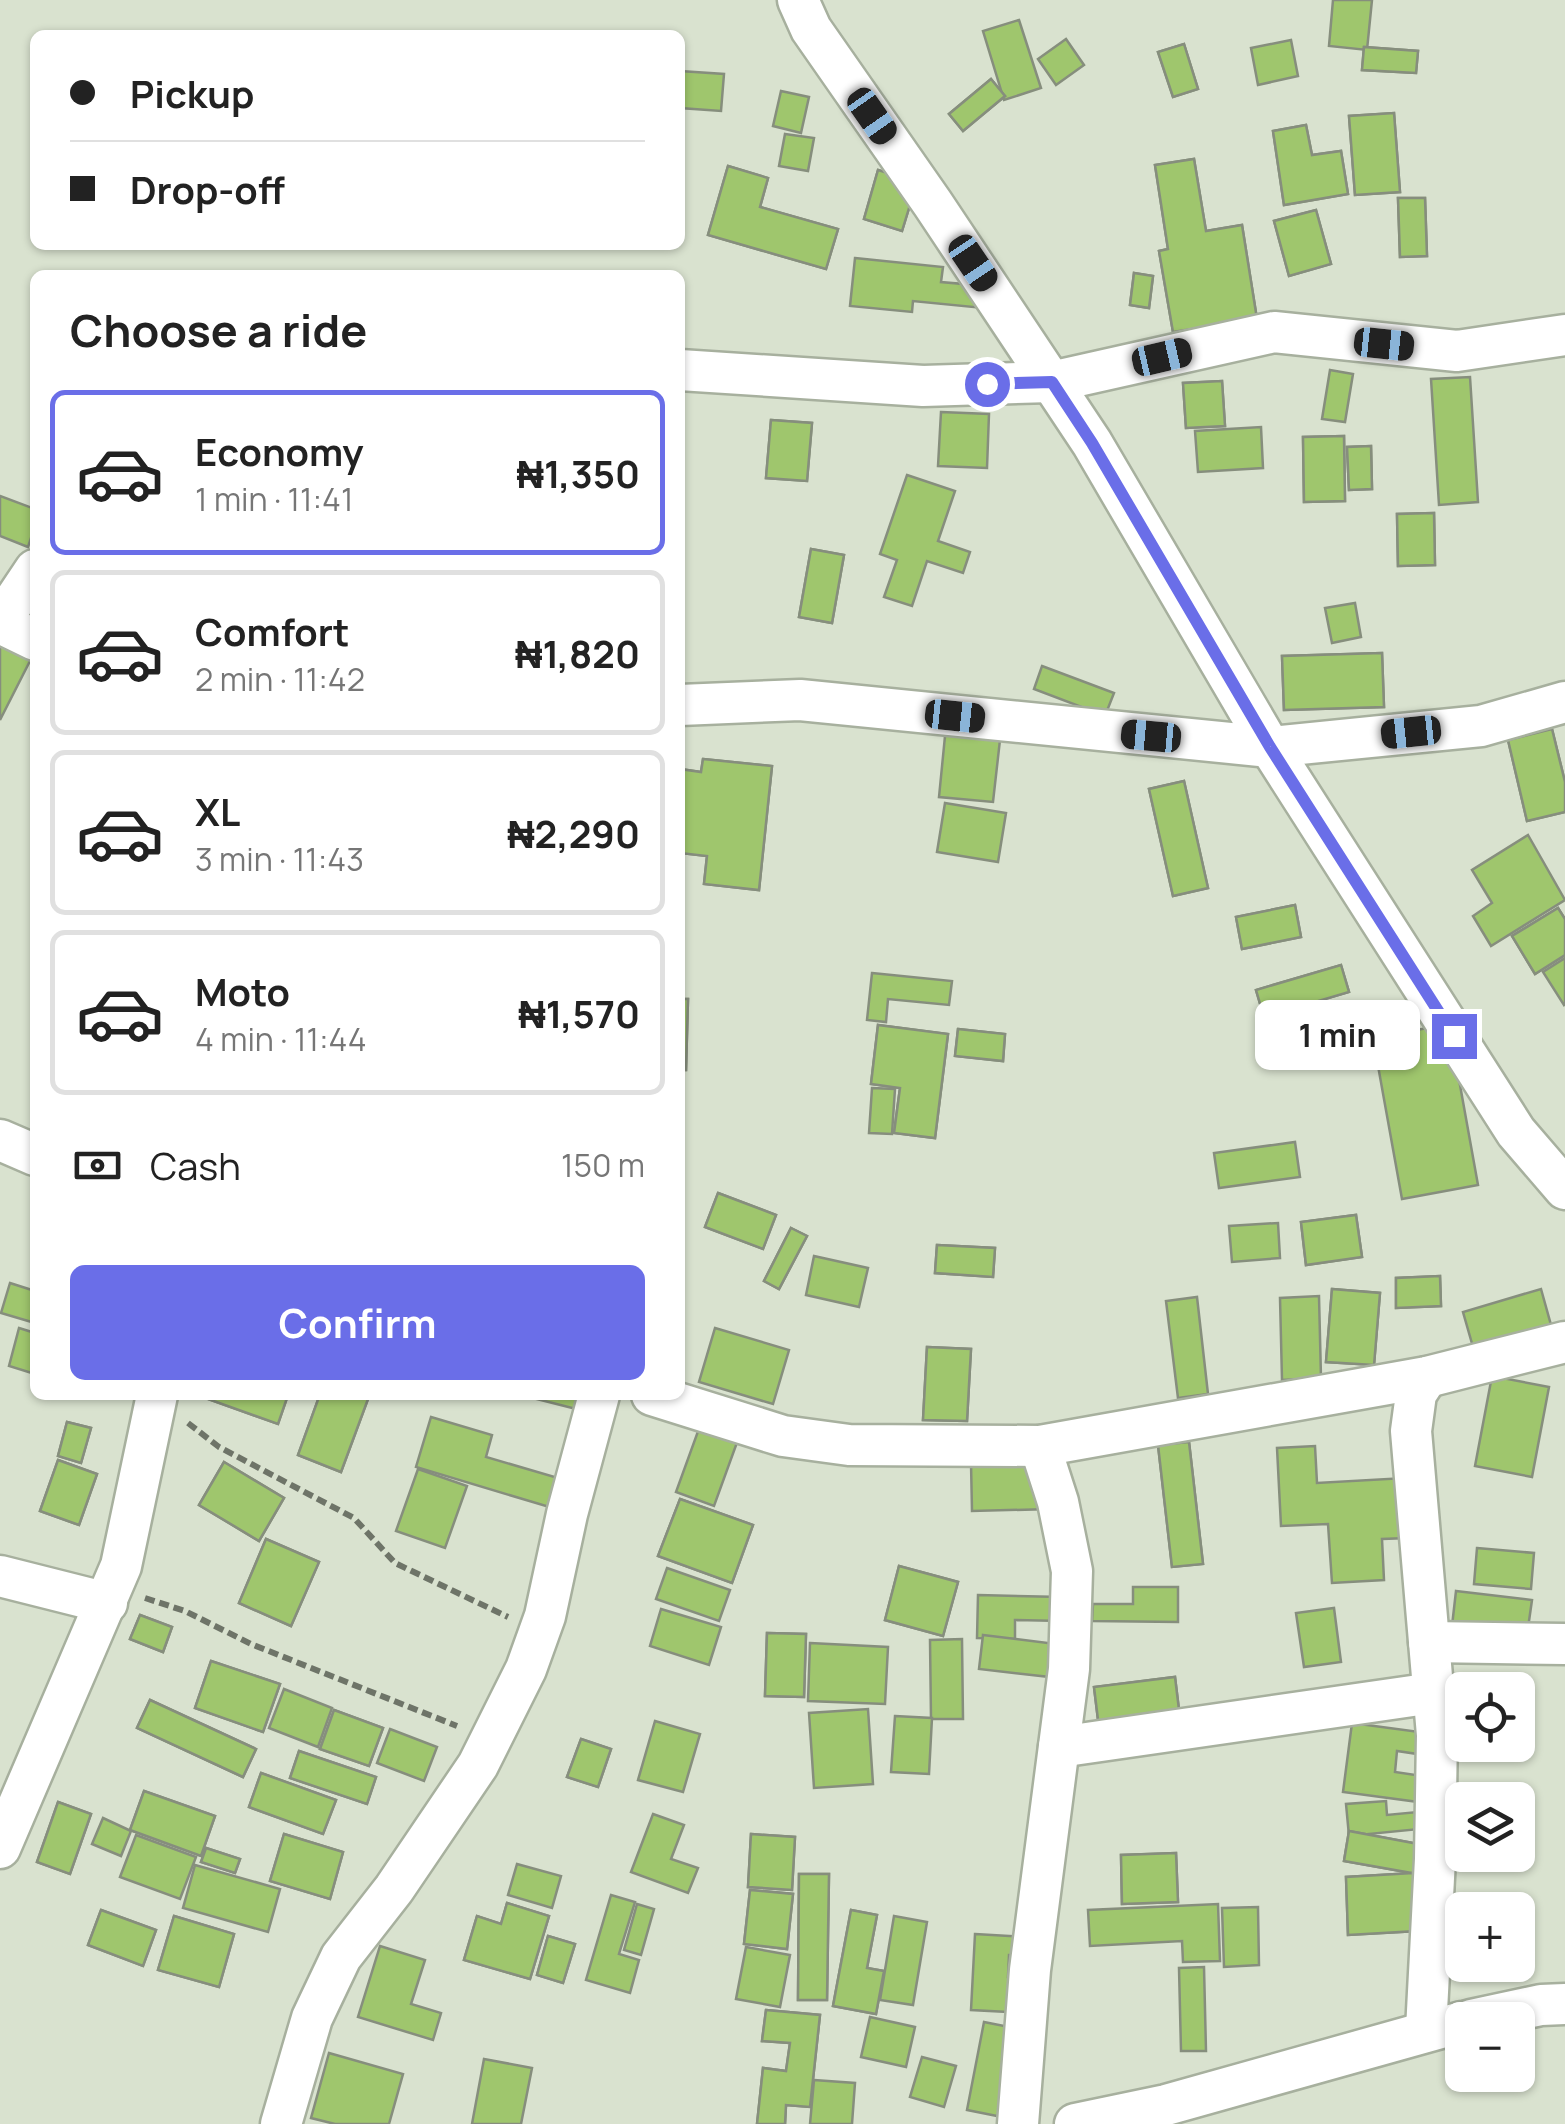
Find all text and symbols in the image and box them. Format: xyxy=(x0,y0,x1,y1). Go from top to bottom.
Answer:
text: Pickup xyxy=(130,67,254,119)
car xyxy=(843,83,901,149)
text: Drop-off xyxy=(130,163,285,215)
car xyxy=(944,230,1002,296)
text: Choose a ride xyxy=(70,299,367,361)
car xyxy=(1353,326,1415,362)
car xyxy=(1129,336,1195,378)
route start xyxy=(965,362,1010,407)
text: Economy xyxy=(195,425,364,477)
icon: car xyxy=(75,428,165,518)
text: ₦1,350 xyxy=(517,447,640,499)
text: 1 min · 11:41 xyxy=(195,477,353,521)
text: Comfort xyxy=(195,605,349,657)
icon: car xyxy=(75,608,165,698)
text: ₦1,820 xyxy=(515,627,640,679)
text: 2 min · 11:42 xyxy=(195,657,365,701)
car xyxy=(924,698,986,734)
car xyxy=(1380,714,1442,750)
car xyxy=(1120,718,1182,754)
text: XL xyxy=(195,785,240,837)
icon: car xyxy=(75,788,165,878)
text: ₦2,290 xyxy=(507,807,640,859)
text: 3 min · 11:43 xyxy=(195,837,364,881)
text: Moto xyxy=(195,965,290,1017)
icon: car xyxy=(75,968,165,1058)
text: ₦1,570 xyxy=(518,987,640,1039)
callout: 1 min xyxy=(1254,1001,1419,1071)
text: 1 min xyxy=(1298,1013,1377,1057)
route end xyxy=(1432,1014,1477,1059)
text: 4 min · 11:44 xyxy=(195,1017,367,1061)
icon: cash xyxy=(70,1138,125,1193)
text: Cash xyxy=(150,1139,241,1191)
text: 150 m xyxy=(561,1143,645,1187)
button: Confirm xyxy=(70,1265,645,1380)
map controls xyxy=(1445,1672,1535,2092)
button: locate xyxy=(1445,1672,1535,1762)
button: layers xyxy=(1445,1782,1535,1872)
button: + xyxy=(1445,1892,1535,1982)
button: − xyxy=(1445,2002,1535,2092)

